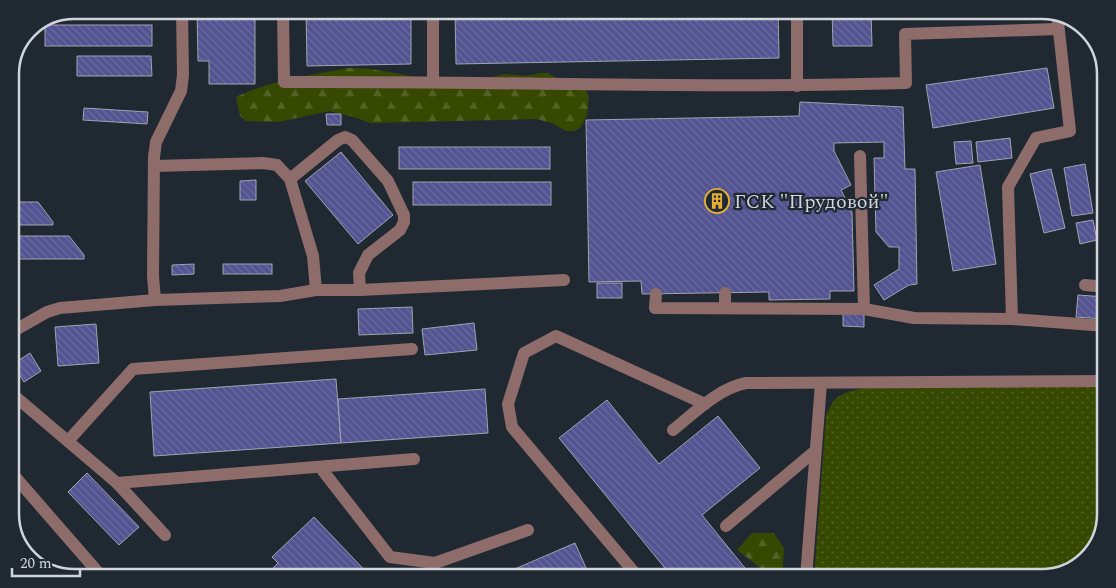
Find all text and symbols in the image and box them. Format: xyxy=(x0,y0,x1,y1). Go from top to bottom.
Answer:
place label: ГСК "Прудовой" xyxy=(734,187,889,217)
building icon: ГСК "Прудовой" xyxy=(704,188,730,214)
scale bar xyxy=(12,546,80,578)
text: 20 m xyxy=(20,552,52,575)

